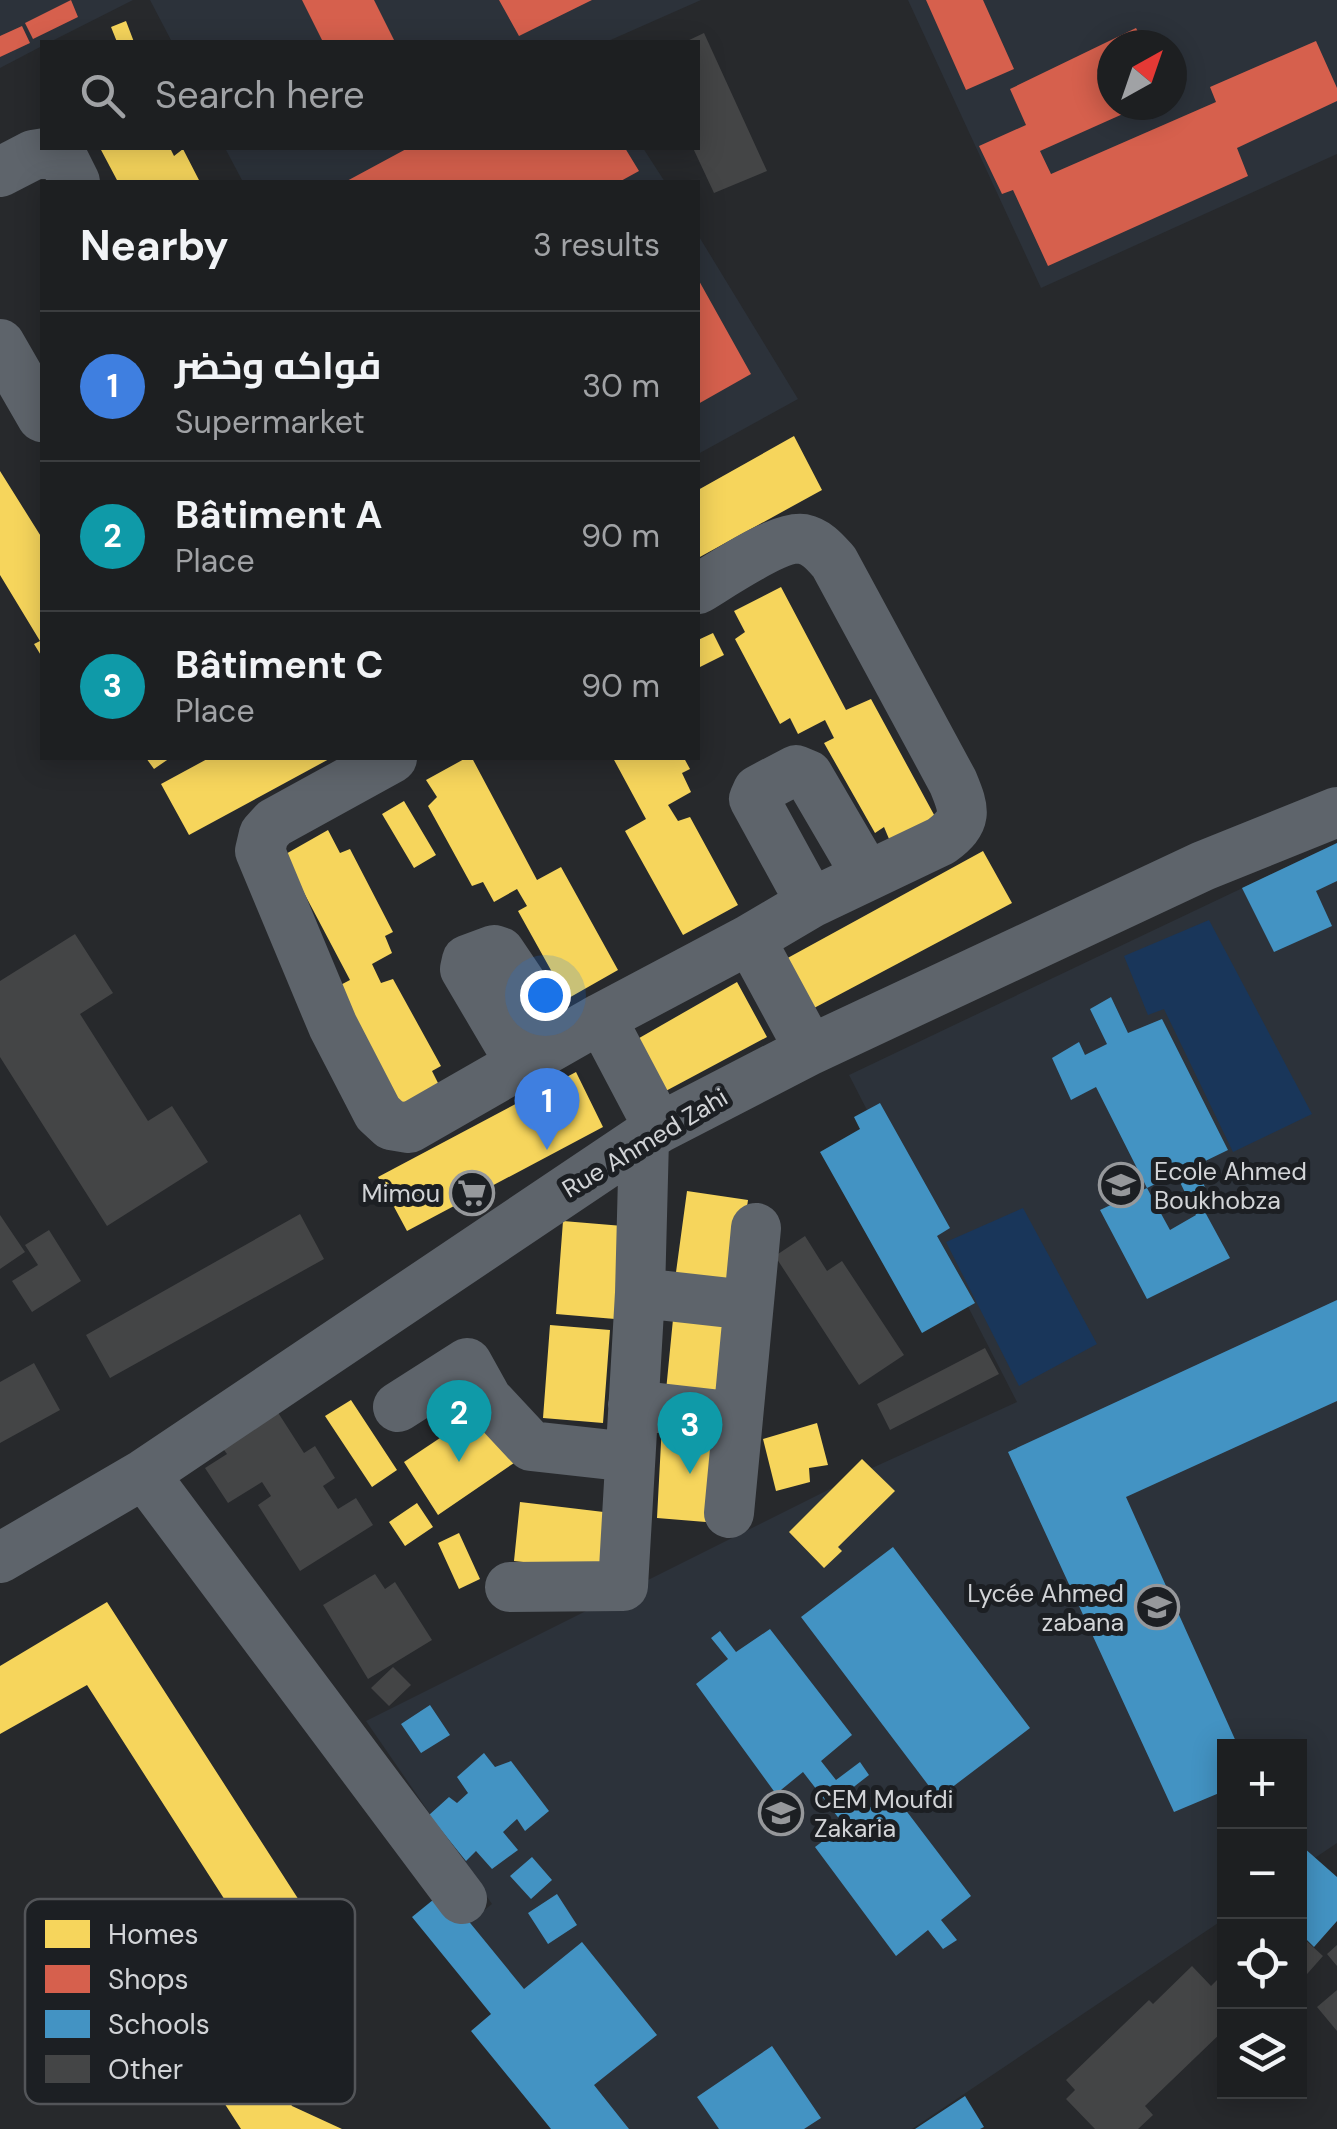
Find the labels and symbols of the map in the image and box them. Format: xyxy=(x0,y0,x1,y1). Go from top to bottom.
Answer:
north arrow xyxy=(1097,30,1187,120)
your location xyxy=(520,970,571,1021)
pin: 1 xyxy=(514,1068,580,1150)
street label: Rue Ahmed Zahi xyxy=(556,1081,734,1205)
place label: Ecole Ahmed Boukhobza xyxy=(1154,1155,1307,1217)
school or university icon: Ecole Ahmed Boukhobza xyxy=(1098,1162,1144,1208)
supermarket icon: Mimou xyxy=(449,1170,495,1216)
place label: Mimou xyxy=(362,1177,440,1210)
pin: 2 xyxy=(426,1380,492,1462)
pin: 3 xyxy=(658,1392,722,1474)
place label: Lycée Ahmed zabana xyxy=(967,1577,1124,1639)
school or university icon: Lycée Ahmed zabana xyxy=(1134,1584,1180,1630)
place label: CEM Moufdi Zakaria xyxy=(814,1783,954,1845)
school or university icon: CEM Moufdi Zakaria xyxy=(758,1790,804,1836)
legend xyxy=(25,1899,355,2104)
text: Homes xyxy=(108,1916,199,1953)
text: Shops xyxy=(108,1961,189,1998)
text: Schools xyxy=(108,2006,210,2043)
text: Other xyxy=(108,2051,183,2088)

